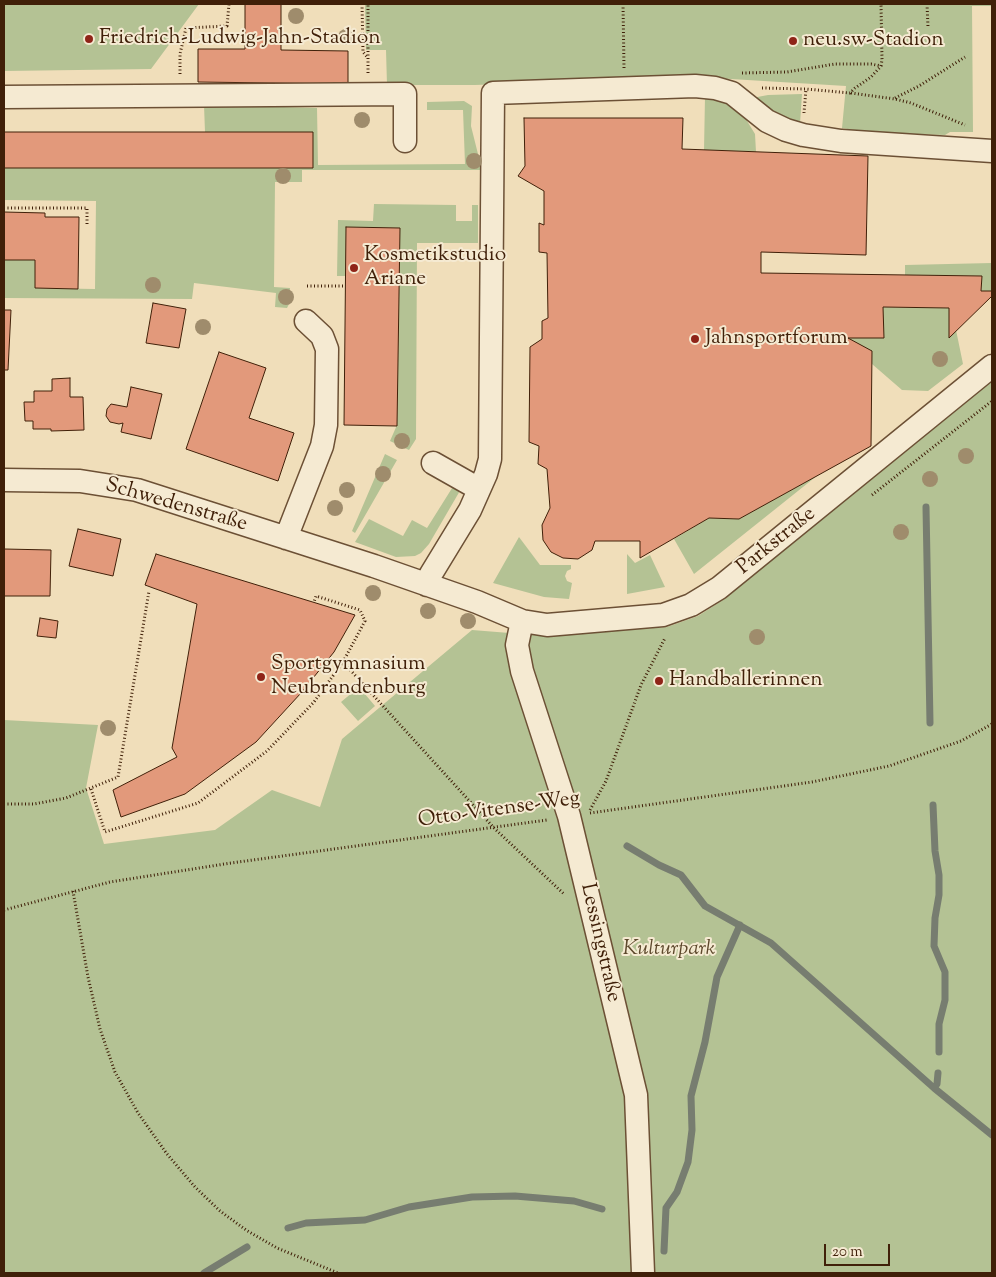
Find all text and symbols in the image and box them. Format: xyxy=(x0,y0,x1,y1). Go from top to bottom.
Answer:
place label: Friedrich-Ludwig-Jahn-Stadion xyxy=(99,26,381,52)
place label: neu.sw-Stadion xyxy=(803,28,944,54)
marker: Friedrich-Ludwig-Jahn-Stadion xyxy=(83,33,95,45)
marker: neu.sw-Stadion xyxy=(787,35,799,47)
place label: Kosmetikstudio Ariane xyxy=(364,243,506,293)
marker: Kosmetikstudio Ariane xyxy=(348,262,360,274)
place label: Jahnsportforum xyxy=(705,326,848,352)
marker: Jahnsportforum xyxy=(689,333,701,345)
street label: Schwedenstraße xyxy=(102,474,250,538)
street label: Parkstraße xyxy=(733,503,821,581)
place label: Sportgymnasium Neubrandenburg xyxy=(271,652,426,702)
place label: Handballerinnen xyxy=(669,668,823,694)
marker: Sportgymnasium Neubrandenburg xyxy=(255,671,267,683)
marker: Handballerinnen xyxy=(653,675,665,687)
street label: Otto-Vitense-Weg xyxy=(416,787,582,835)
street label: Lessingstraße xyxy=(573,881,625,1005)
park label: Kulturpark xyxy=(623,937,715,963)
scale bar xyxy=(826,1234,892,1266)
text: 20 m xyxy=(832,1242,863,1263)

